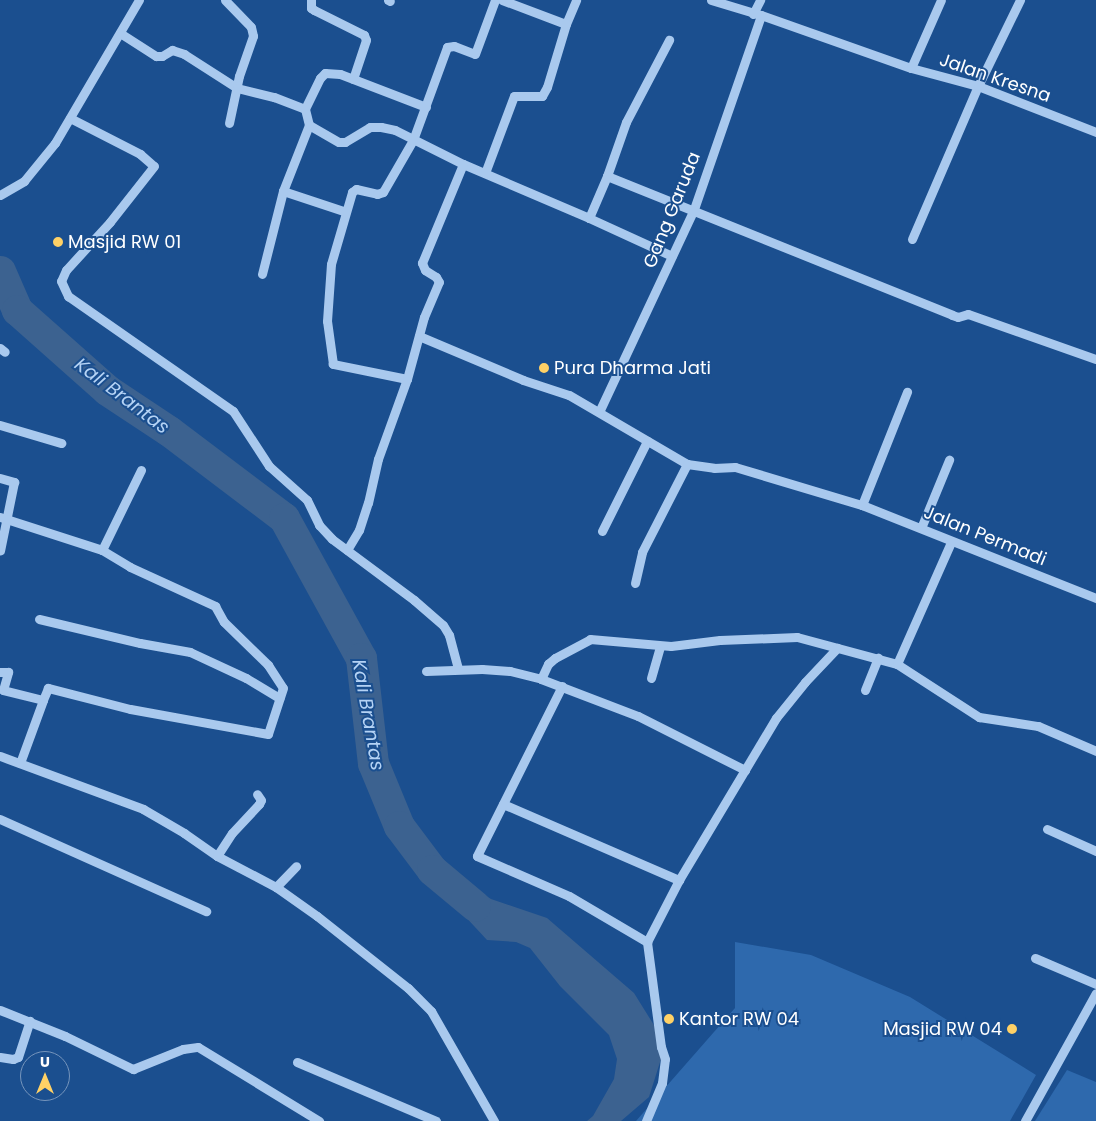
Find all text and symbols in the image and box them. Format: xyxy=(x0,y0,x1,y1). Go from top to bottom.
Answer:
street label: Jalan Kresna xyxy=(936,49,1054,107)
street label: Gang Garuda xyxy=(639,149,705,271)
place label: Masjid RW 01 xyxy=(68,231,181,253)
marker: Masjid RW 01 xyxy=(52,236,64,248)
water label: Kali Brantas xyxy=(70,353,174,439)
place label: Pura Dharma Jati xyxy=(554,357,711,379)
marker: Pura Dharma Jati xyxy=(538,362,550,374)
street label: Jalan Permadi xyxy=(921,502,1049,570)
water label: Kali Brantas xyxy=(347,658,389,772)
place label: Kantor RW 04 xyxy=(679,1008,799,1030)
marker: Kantor RW 04 xyxy=(663,1013,675,1025)
place label: Masjid RW 04 xyxy=(883,1018,1002,1040)
marker: Masjid RW 04 xyxy=(1006,1023,1018,1035)
north arrow xyxy=(20,1051,70,1101)
text: U xyxy=(40,1052,50,1072)

